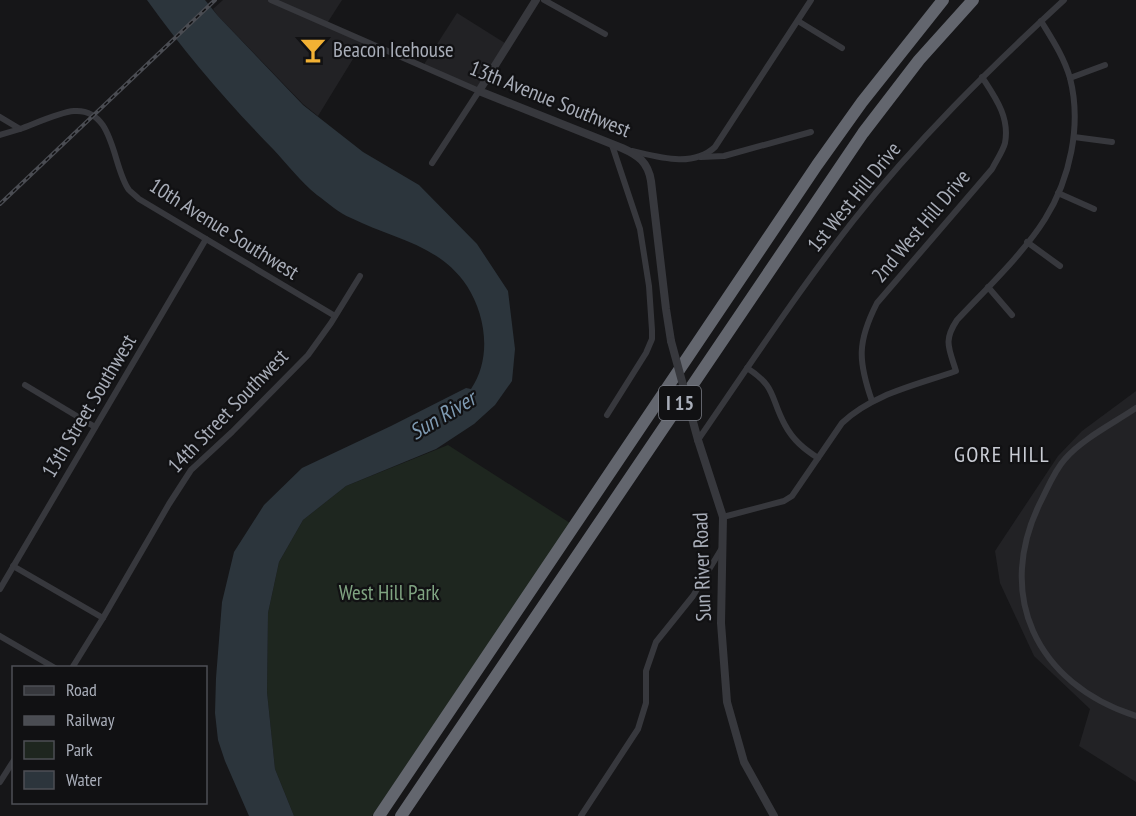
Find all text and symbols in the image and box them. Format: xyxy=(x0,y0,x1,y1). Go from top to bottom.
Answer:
bar icon: Beacon Icehouse xyxy=(298,35,328,65)
place label: Beacon Icehouse xyxy=(333,36,454,63)
street label: 13th Avenue Southwest xyxy=(466,54,635,143)
street label: 1st West Hill Drive xyxy=(801,136,906,257)
street label: 2nd West Hill Drive xyxy=(865,164,976,288)
street label: 10th Avenue Southwest xyxy=(144,172,304,286)
street label: 13th Street Southwest xyxy=(35,329,142,482)
street label: 14th Street Southwest xyxy=(162,343,294,478)
water label: Sun River xyxy=(404,383,483,446)
road number: I 15 xyxy=(659,386,701,420)
district label: GORE HILL xyxy=(954,440,1050,468)
street label: Sun River Road xyxy=(686,512,717,622)
park label: West Hill Park xyxy=(339,579,439,606)
legend xyxy=(12,666,207,804)
text: Road xyxy=(66,678,97,701)
text: Railway xyxy=(66,708,115,731)
text: Park xyxy=(66,738,93,761)
text: Water xyxy=(66,768,102,791)

